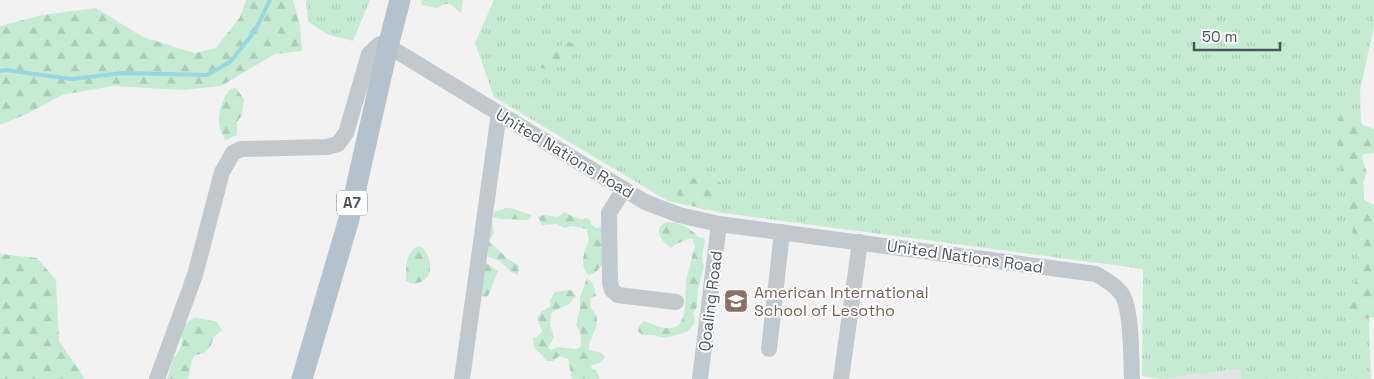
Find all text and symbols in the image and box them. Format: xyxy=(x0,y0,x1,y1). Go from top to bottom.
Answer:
scale bar xyxy=(1194,20,1280,52)
text: 50 m xyxy=(1202,27,1237,46)
street label: United Nations Road xyxy=(492,104,638,203)
road number: A7 xyxy=(337,190,367,216)
street label: United Nations Road xyxy=(886,235,1044,278)
street label: Qoaling Road xyxy=(694,250,727,353)
place label: American International School of Lesotho xyxy=(754,282,929,321)
school or university icon: American International School of Lesotho xyxy=(723,288,749,314)

